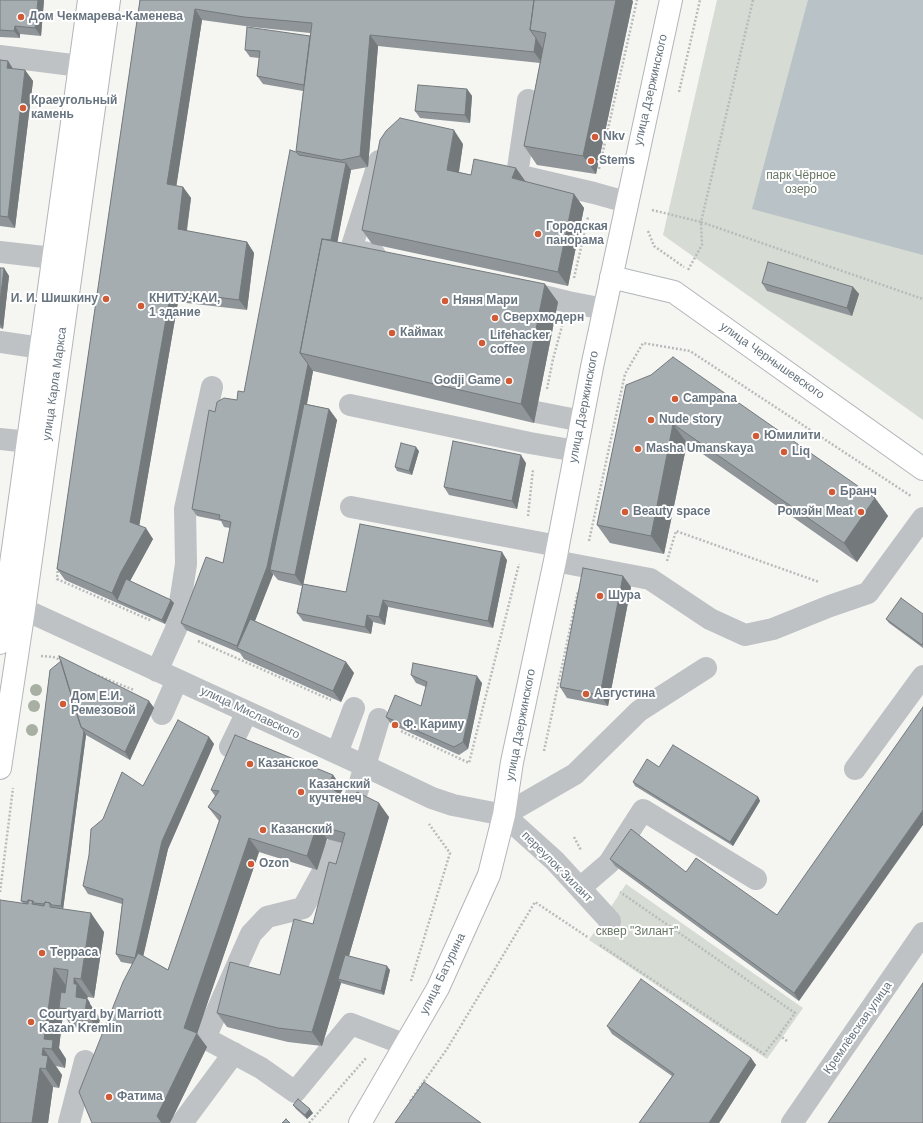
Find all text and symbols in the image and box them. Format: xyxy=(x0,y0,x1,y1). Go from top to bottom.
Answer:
place label: Дом Чекмарева-Каменева xyxy=(29,10,183,24)
marker: Дом Чекмарева-Каменева xyxy=(16,12,26,22)
street label: улица Дзержинского xyxy=(631,33,671,147)
place label: Краеугольный камень xyxy=(31,94,117,122)
marker: Краеугольный камень xyxy=(18,103,28,113)
place label: Nkv xyxy=(603,130,625,144)
marker: Nkv xyxy=(590,132,600,142)
place label: Stems xyxy=(599,154,635,168)
marker: Stems xyxy=(586,156,596,166)
park label: парк Чёрное озеро xyxy=(766,169,836,197)
place label: Городская панорама xyxy=(546,220,608,248)
marker: Городская панорама xyxy=(533,229,543,239)
place label: И. И. Шишкину xyxy=(11,292,98,306)
place label: КНИТУ-КАИ, 1 здание xyxy=(149,292,220,320)
marker: И. И. Шишкину xyxy=(101,294,111,304)
place label: Няня Мари xyxy=(453,294,518,308)
marker: Няня Мари xyxy=(440,296,450,306)
marker: КНИТУ-КАИ, 1 здание xyxy=(136,301,146,311)
place label: Сверхмодерн xyxy=(503,311,584,325)
marker: Сверхмодерн xyxy=(490,313,500,323)
street label: улица Чернышевского xyxy=(717,319,827,403)
street label: улица Карла Маркса xyxy=(40,326,70,442)
place label: Каймак xyxy=(400,326,443,340)
marker: Каймак xyxy=(387,328,397,338)
place label: Lifehacker coffee xyxy=(490,329,550,357)
marker: Lifehacker coffee xyxy=(477,338,487,348)
street label: улица Дзержинского xyxy=(566,350,602,464)
place label: Godji Game xyxy=(434,374,501,388)
marker: Godji Game xyxy=(504,376,514,386)
place label: Campana xyxy=(683,392,737,406)
marker: Campana xyxy=(670,394,680,404)
place label: Nude story xyxy=(659,413,722,427)
marker: Nude story xyxy=(646,415,656,425)
place label: Юмилити xyxy=(764,429,821,443)
marker: Юмилити xyxy=(751,431,761,441)
place label: Masha Umanskaya xyxy=(646,442,753,456)
marker: Masha Umanskaya xyxy=(633,444,643,454)
place label: Liq xyxy=(792,445,810,459)
marker: Liq xyxy=(779,447,789,457)
place label: Бранч xyxy=(840,485,877,499)
marker: Бранч xyxy=(827,487,837,497)
place label: Beauty space xyxy=(633,505,710,519)
place label: Ромэйн Meat xyxy=(777,505,853,519)
marker: Beauty space xyxy=(620,507,630,517)
marker: Ромэйн Meat xyxy=(856,507,866,517)
place label: Шура xyxy=(608,589,641,603)
marker: Шура xyxy=(595,591,605,601)
street label: улица Дзержинского xyxy=(503,668,539,782)
street label: улица Миславского xyxy=(198,684,302,742)
place label: Августина xyxy=(594,687,655,701)
marker: Августина xyxy=(581,689,591,699)
place label: Дом Е.И. Ремезовой xyxy=(71,690,136,718)
marker: Дом Е.И. Ремезовой xyxy=(58,699,68,709)
place label: Ф. Кариму xyxy=(403,718,464,732)
marker: Ф. Кариму xyxy=(390,720,400,730)
place label: Казанское xyxy=(258,757,319,771)
marker: Казанское xyxy=(245,759,255,769)
place label: Казанский кучтенеч xyxy=(309,778,370,806)
marker: Казанский кучтенеч xyxy=(296,787,306,797)
place label: Казанский xyxy=(271,823,332,837)
marker: Казанский xyxy=(258,825,268,835)
street label: переулок Зилант xyxy=(519,829,595,905)
place label: Ozon xyxy=(259,857,289,871)
marker: Ozon xyxy=(246,859,256,869)
park label: сквер "Зилант" xyxy=(596,925,678,939)
street label: улица Батурина xyxy=(417,931,469,1017)
place label: Терраса xyxy=(50,946,98,960)
marker: Терраса xyxy=(37,948,47,958)
street label: Кремлёвская улица xyxy=(821,979,895,1077)
place label: Courtyard by Marriott Kazan Kremlin xyxy=(39,1008,162,1036)
marker: Courtyard by Marriott Kazan Kremlin xyxy=(26,1017,36,1027)
place label: Фатима xyxy=(117,1090,163,1104)
marker: Фатима xyxy=(104,1092,114,1102)

